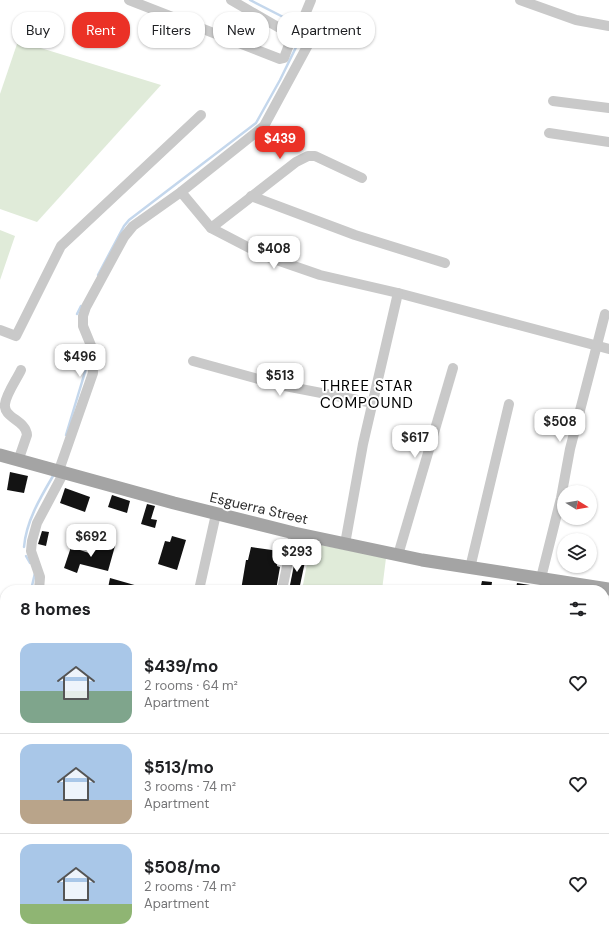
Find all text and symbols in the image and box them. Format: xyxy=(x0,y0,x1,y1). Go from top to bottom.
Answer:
chip: Buy xyxy=(12,12,64,48)
chip: Rent xyxy=(72,12,130,48)
chip: Filters xyxy=(138,12,205,48)
chip: New xyxy=(213,12,269,48)
chip: Apartment xyxy=(277,12,375,48)
pin: $439 xyxy=(256,126,304,160)
text: $439 xyxy=(264,130,296,147)
pin: $408 xyxy=(250,236,298,270)
text: $408 xyxy=(257,240,291,257)
pin: $496 xyxy=(56,344,104,378)
text: $496 xyxy=(64,348,96,365)
pin: $513 xyxy=(256,363,304,397)
text: $513 xyxy=(266,367,294,384)
district label: THREE STAR COMPOUND xyxy=(320,376,414,413)
pin: $508 xyxy=(536,409,584,443)
text: $508 xyxy=(543,413,577,430)
pin: $617 xyxy=(391,425,439,459)
text: $617 xyxy=(401,429,429,446)
north arrow xyxy=(557,485,597,525)
map controls xyxy=(557,485,597,573)
street label: Esguerra Street xyxy=(208,488,310,528)
pin: $692 xyxy=(67,524,115,558)
text: $692 xyxy=(75,528,107,545)
button: layers xyxy=(557,533,597,573)
pin: $293 xyxy=(273,539,321,573)
text: $293 xyxy=(281,543,313,560)
text: 8 homes xyxy=(20,598,91,620)
icon: filters xyxy=(567,598,589,620)
text: $439/mo xyxy=(144,655,218,677)
icon: home xyxy=(52,659,100,707)
icon: heart xyxy=(567,672,589,694)
text: 2 rooms · 64 m² xyxy=(144,677,238,694)
text: Apartment xyxy=(144,694,209,711)
text: $513/mo xyxy=(144,756,214,778)
icon: home xyxy=(52,760,100,808)
icon: heart xyxy=(567,773,589,795)
text: 3 rooms · 74 m² xyxy=(144,778,236,795)
text: Apartment xyxy=(144,795,209,812)
text: $508/mo xyxy=(144,856,221,878)
icon: home xyxy=(52,860,100,908)
icon: heart xyxy=(567,873,589,895)
text: 2 rooms · 74 m² xyxy=(144,878,236,895)
text: Apartment xyxy=(144,895,209,912)

